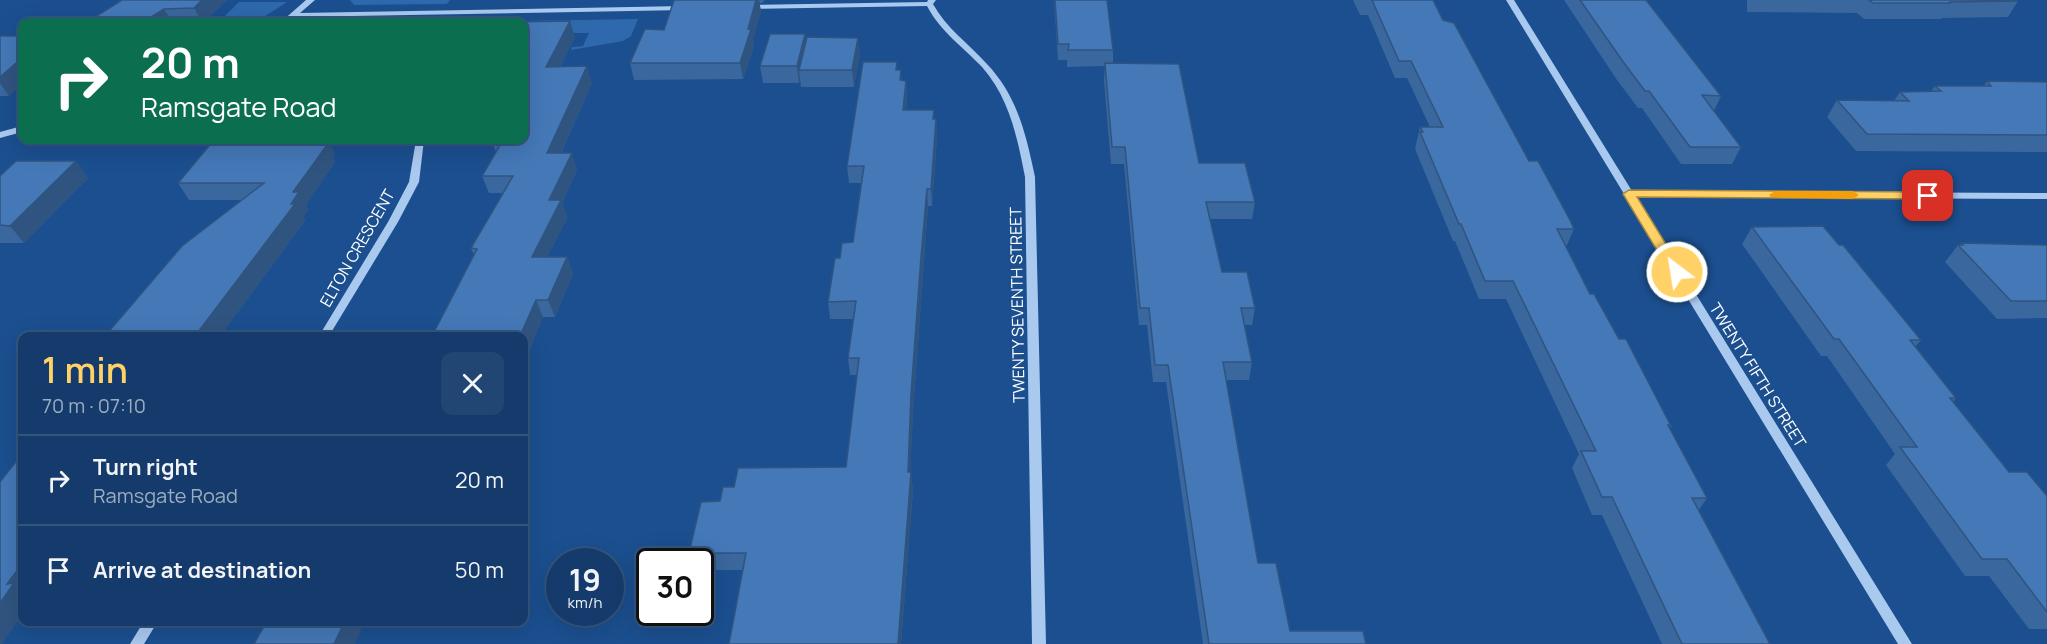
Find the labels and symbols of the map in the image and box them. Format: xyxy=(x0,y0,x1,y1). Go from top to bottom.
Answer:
pin xyxy=(1902,170,1953,221)
street label: ELTON CRESCENT xyxy=(314,185,400,311)
street label: TWENTY SEVENTH STREET xyxy=(1004,206,1030,403)
position arrow xyxy=(1645,240,1709,304)
street label: TWENTY FIFTH STREET xyxy=(1704,298,1812,452)
speed limit sign: 30 xyxy=(636,548,714,626)

